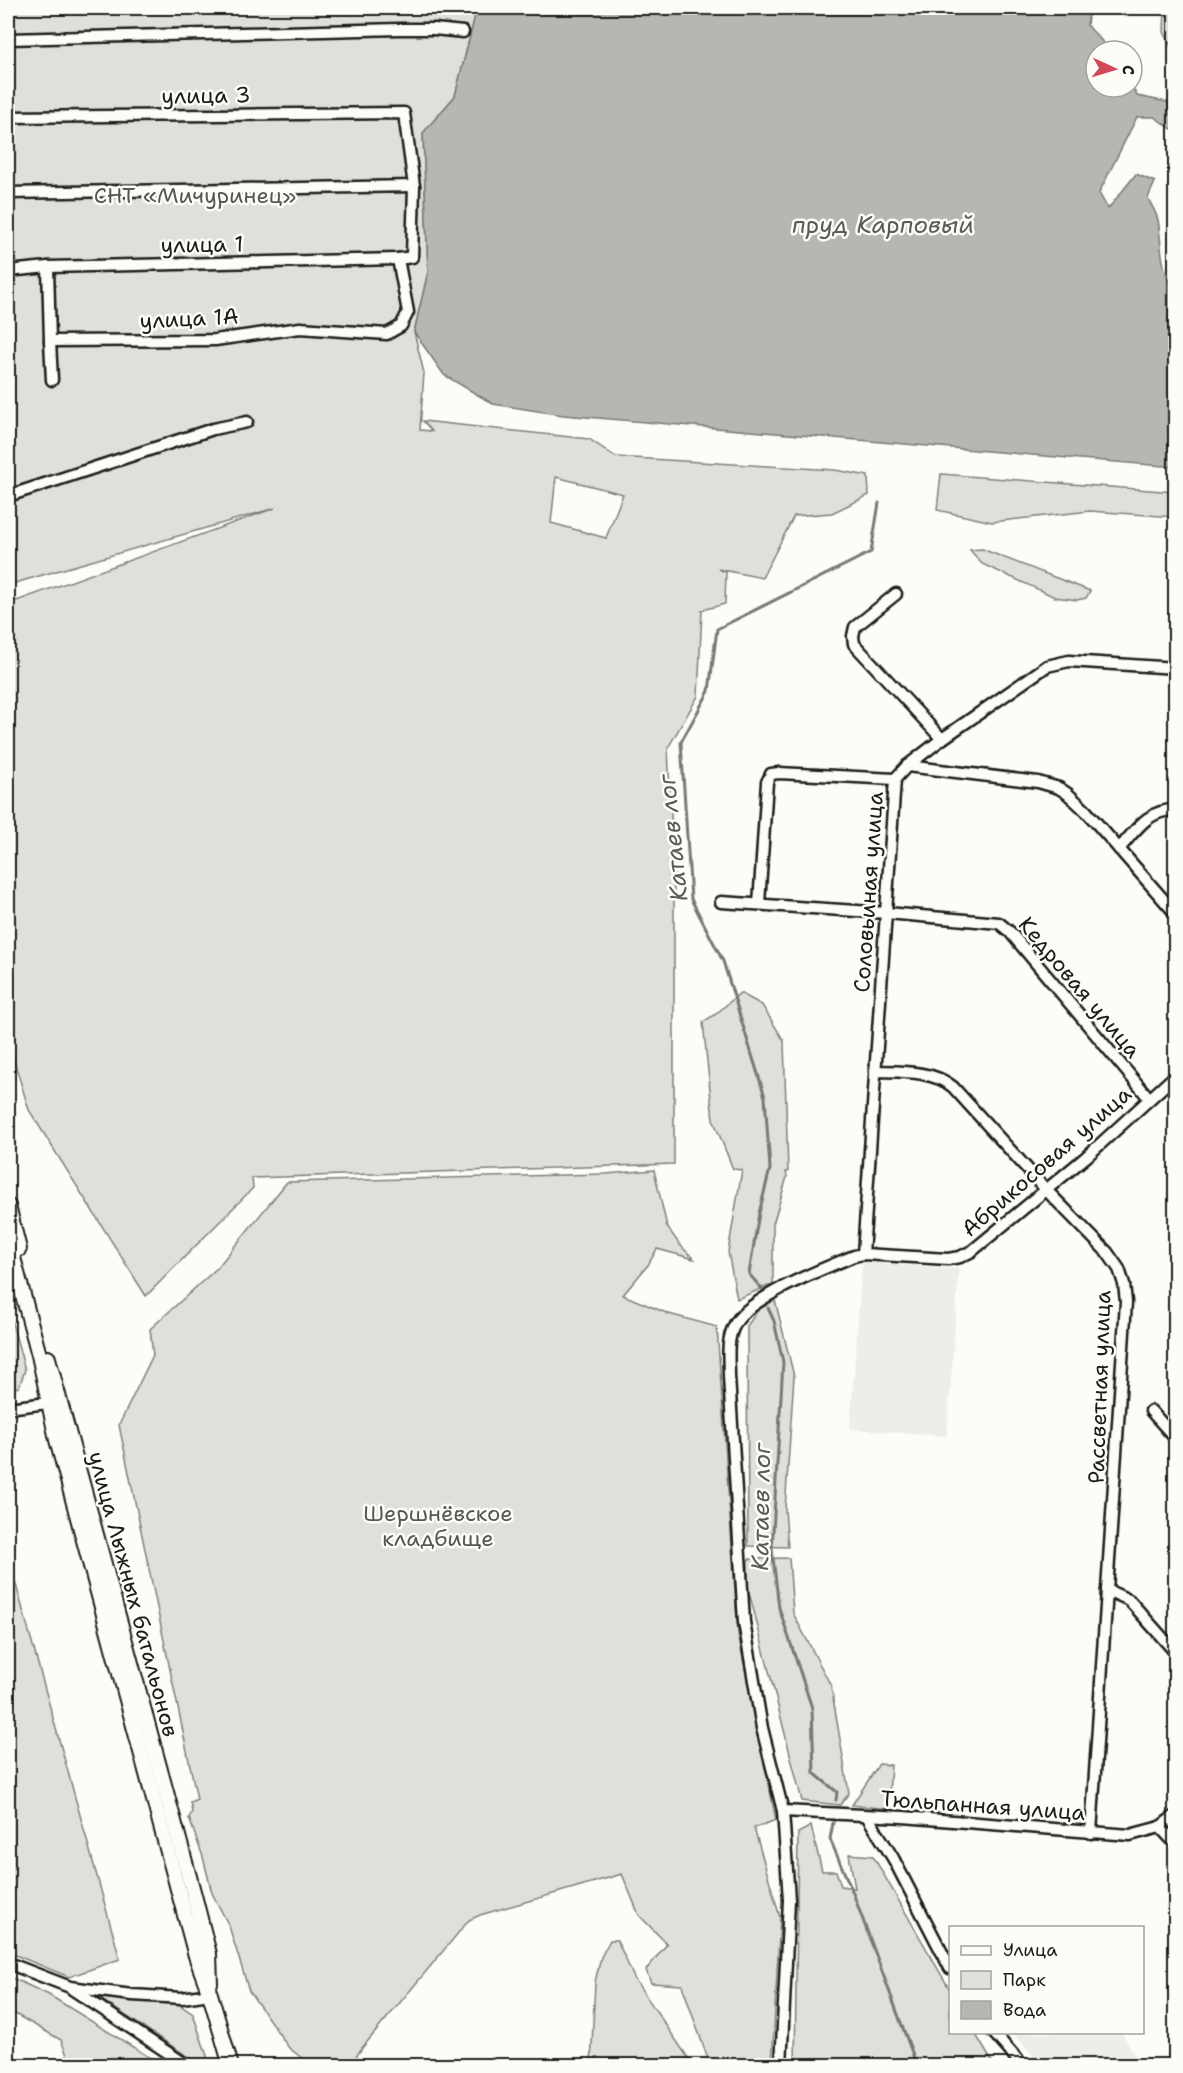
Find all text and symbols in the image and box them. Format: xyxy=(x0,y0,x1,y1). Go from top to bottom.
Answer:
north arrow xyxy=(1084,39,1144,99)
text: С xyxy=(1118,64,1139,76)
street label: улица 3 xyxy=(161,80,251,111)
park label: СНТ «Мичуринец» xyxy=(94,181,296,210)
water label: пруд Карповый xyxy=(792,209,974,241)
street label: улица 1 xyxy=(160,229,244,260)
street label: улица 1А xyxy=(139,301,239,336)
water label: Катаев лог xyxy=(650,772,696,903)
street label: Соловьиная улица xyxy=(847,790,890,993)
street label: Кедровая улица xyxy=(1012,911,1147,1064)
street label: Абрикосовая улица xyxy=(955,1079,1138,1243)
street label: Рассветная улица xyxy=(1082,1289,1117,1484)
water label: Катаев лог xyxy=(744,1442,778,1571)
street label: улица Лыжных батальонов xyxy=(81,1448,186,1740)
park label: Шершнёвское кладбище xyxy=(363,1499,513,1553)
street label: Тюльпанная улица xyxy=(880,1784,1086,1827)
legend xyxy=(949,1926,1144,2034)
text: Улица xyxy=(1003,1938,1057,1962)
text: Парк xyxy=(1003,1968,1046,1992)
text: Вода xyxy=(1003,1998,1046,2022)

